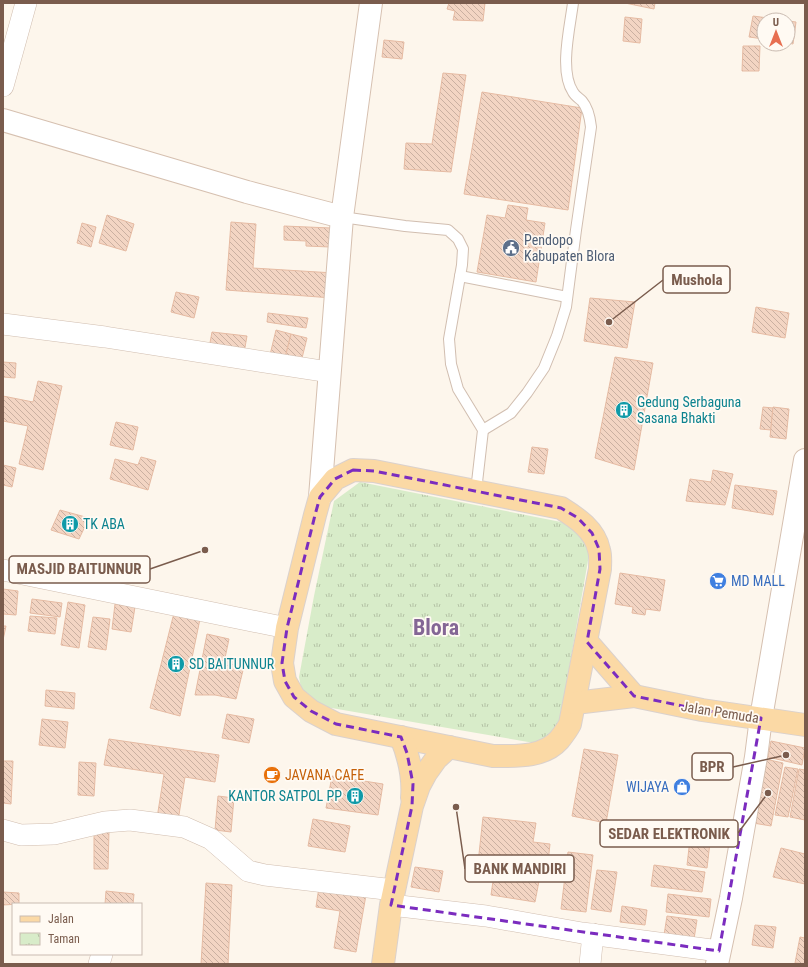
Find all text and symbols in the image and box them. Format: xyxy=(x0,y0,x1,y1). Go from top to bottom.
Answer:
north arrow xyxy=(756,12,796,52)
text: U xyxy=(773,16,779,29)
place label: Pendopo Kabupaten Blora xyxy=(524,232,615,264)
public building icon: Pendopo Kabupaten Blora xyxy=(501,238,521,258)
callout: Mushola xyxy=(663,266,730,293)
text: Mushola xyxy=(671,271,723,289)
place label: Gedung Serbaguna Sasana Bhakti xyxy=(637,394,741,426)
building icon: Gedung Serbaguna Sasana Bhakti xyxy=(614,400,634,420)
building icon: TK ABA xyxy=(60,514,80,534)
place label: TK ABA xyxy=(83,516,125,532)
callout: MASJID BAITUNNUR xyxy=(9,556,150,583)
text: MASJID BAITUNNUR xyxy=(16,560,142,578)
supermarket icon: MD MALL xyxy=(708,571,728,591)
place label: MD MALL xyxy=(731,573,785,589)
district label: Blora xyxy=(413,615,459,640)
building icon: SD BAITUNNUR xyxy=(166,654,186,674)
place label: SD BAITUNNUR xyxy=(189,656,275,672)
street label: Jalan Pemuda xyxy=(680,698,760,726)
callout: BPR xyxy=(692,753,733,780)
text: BPR xyxy=(699,758,725,776)
cafe icon: JAVANA CAFE xyxy=(262,765,282,785)
place label: JAVANA CAFE xyxy=(285,767,364,783)
shop icon: WIJAYA xyxy=(672,777,692,797)
place label: WIJAYA xyxy=(626,779,669,795)
building icon: KANTOR SATPOL PP xyxy=(345,786,365,806)
place label: KANTOR SATPOL PP xyxy=(228,788,342,804)
callout: SEDAR ELEKTRONIK xyxy=(600,820,738,847)
text: SEDAR ELEKTRONIK xyxy=(608,825,731,843)
callout: BANK MANDIRI xyxy=(465,855,574,882)
text: BANK MANDIRI xyxy=(474,860,566,878)
legend xyxy=(12,903,142,955)
text: Jalan xyxy=(48,912,74,926)
text: Taman xyxy=(48,932,80,946)

